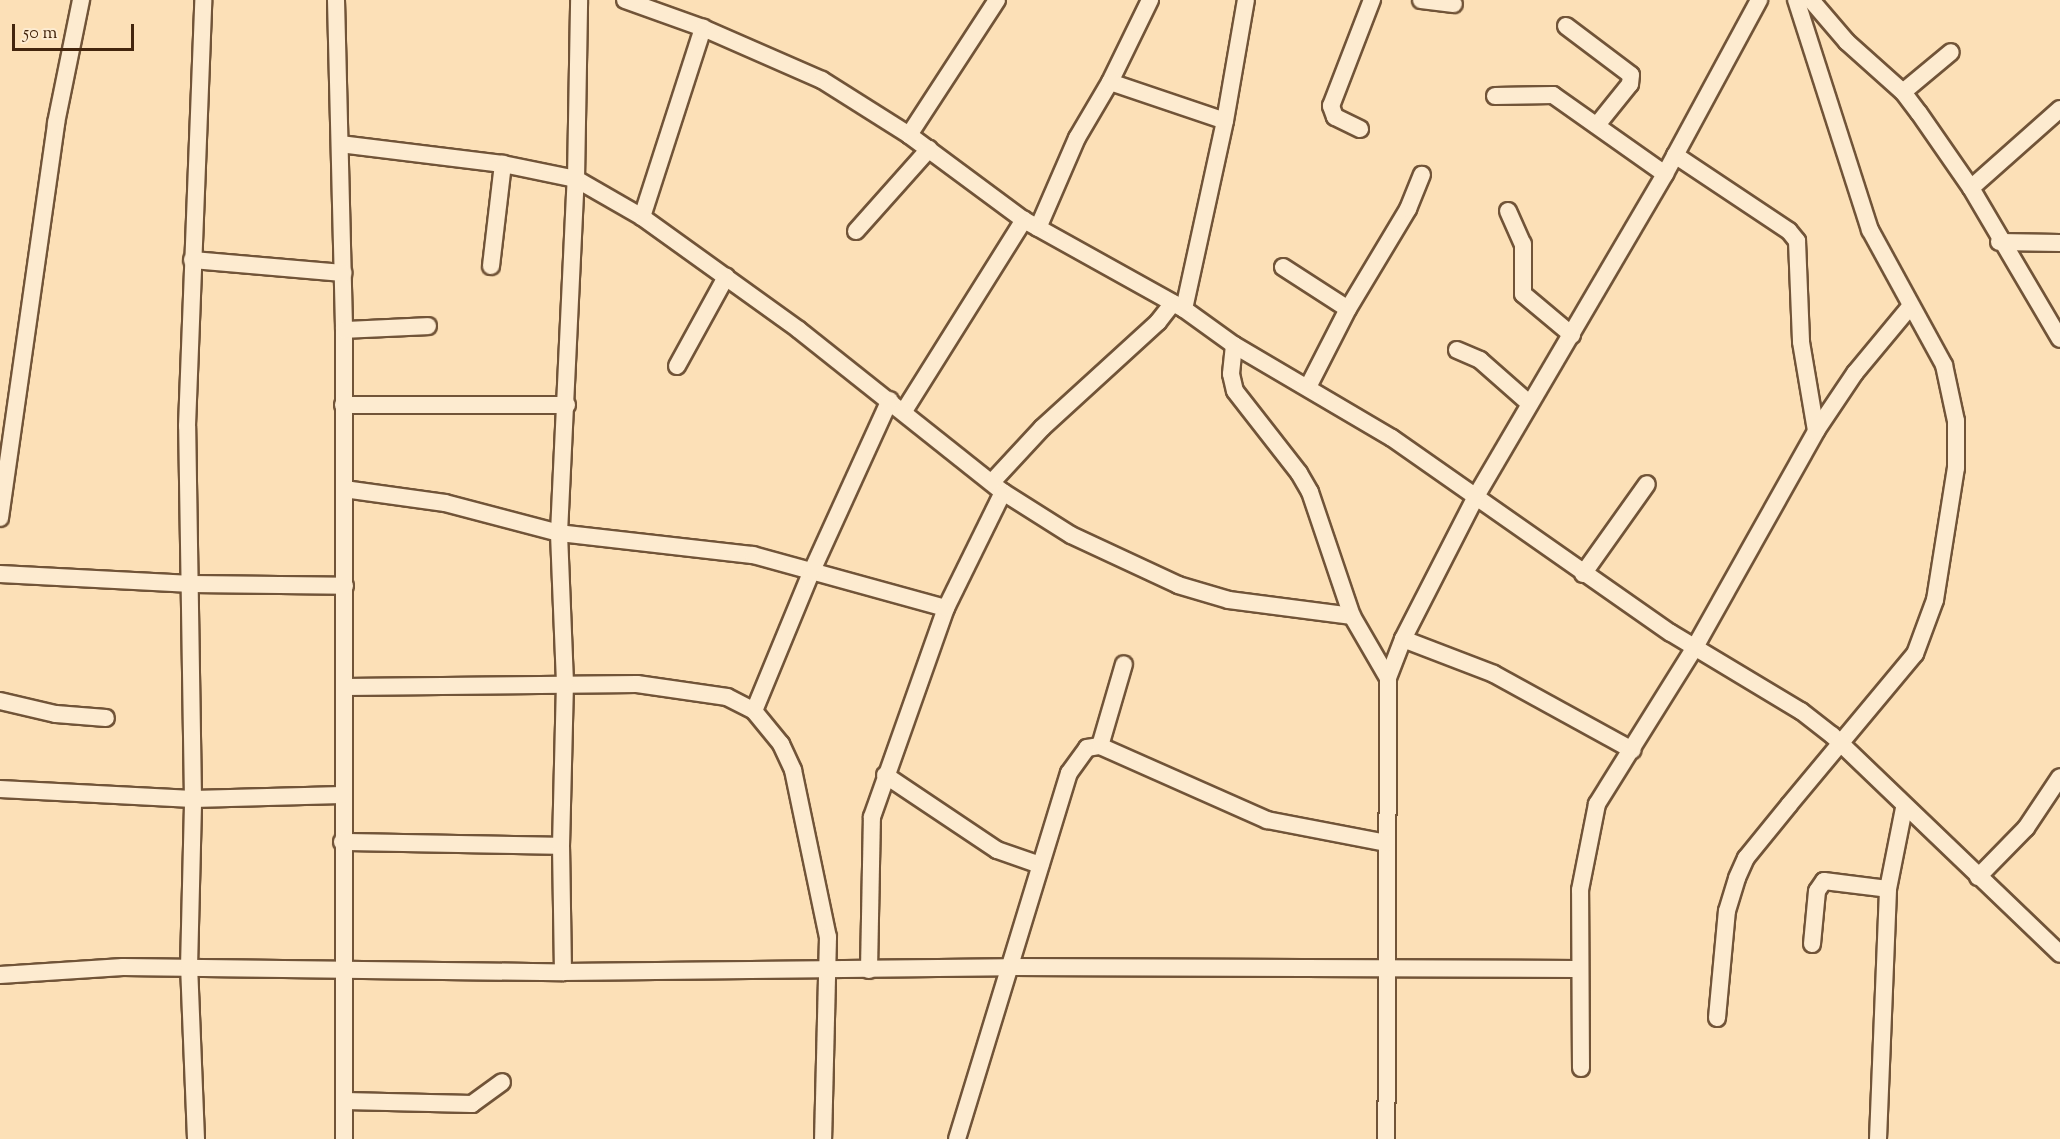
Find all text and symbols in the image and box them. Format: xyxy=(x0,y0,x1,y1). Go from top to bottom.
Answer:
scale bar xyxy=(15,12,136,50)
text: 50 m xyxy=(23,21,57,47)

